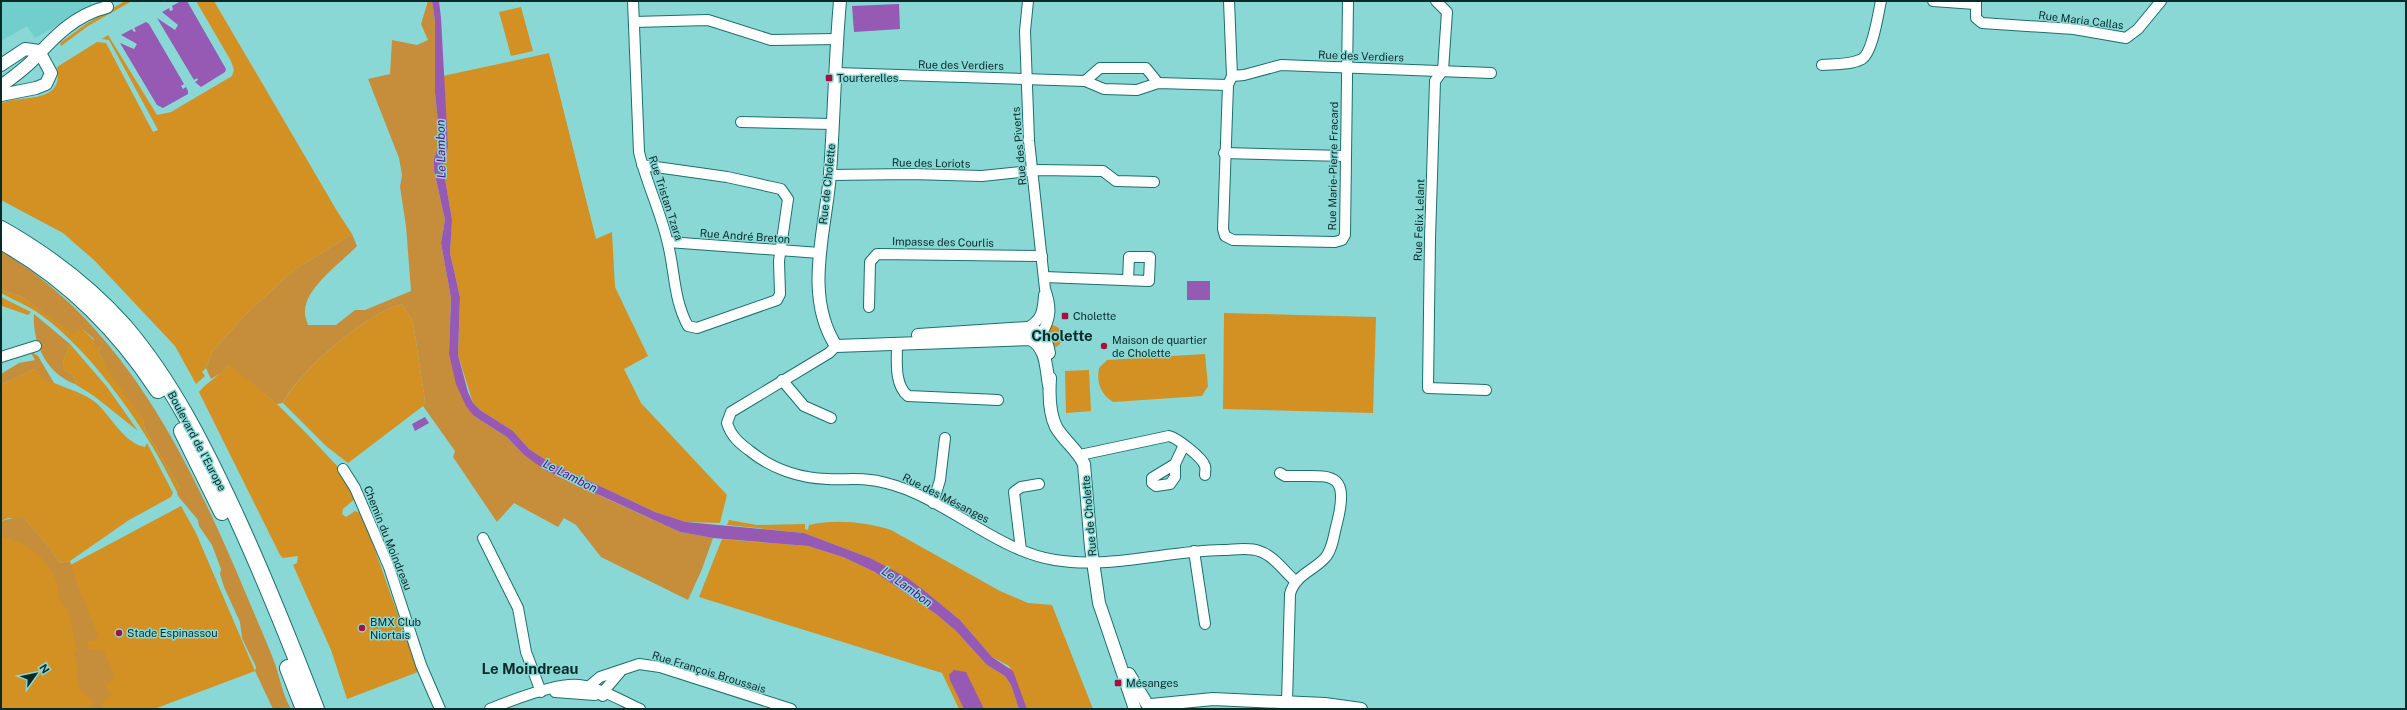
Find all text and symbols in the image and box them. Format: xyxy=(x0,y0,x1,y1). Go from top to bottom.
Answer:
street label: Rue Maria Callas xyxy=(2038,9,2125,31)
street label: Rue des Verdiers xyxy=(1318,49,1405,64)
street label: Rue des Verdiers xyxy=(918,58,1004,72)
place label: Tourterelles xyxy=(837,72,899,84)
marker: Tourterelles xyxy=(824,73,834,83)
street label: Rue Marie-Pierre Fracard xyxy=(1326,102,1340,230)
street label: Rue des Piverts xyxy=(1010,106,1028,186)
water label: Le Lambon xyxy=(433,119,449,179)
street label: Rue de Cholette xyxy=(817,143,837,225)
street label: Rue Tristan Tzara xyxy=(647,154,685,242)
street label: Rue des Loriots xyxy=(892,156,971,170)
street label: Rue Felix Lelant xyxy=(1412,179,1426,261)
street label: Rue André Breton xyxy=(699,227,791,245)
street label: Impasse des Courlis xyxy=(892,235,995,249)
place label: Cholette xyxy=(1073,310,1116,322)
marker: Cholette xyxy=(1060,311,1070,321)
district label: Cholette xyxy=(1031,327,1093,344)
place label: Maison de quartier de Cholette xyxy=(1112,334,1207,359)
marker: Maison de quartier de Cholette xyxy=(1099,341,1109,351)
street label: Boulevard de l'Europe xyxy=(166,389,228,493)
water label: Le Lambon xyxy=(541,456,600,496)
street label: Rue des Mésanges xyxy=(901,471,992,525)
street label: Rue de Cholette xyxy=(1079,475,1099,557)
street label: Chemin du Moindreau xyxy=(362,484,414,592)
water label: Le Lambon xyxy=(879,564,935,610)
place label: BMX Club Niortais xyxy=(370,616,422,641)
marker: BMX Club Niortais xyxy=(357,623,367,633)
place label: Stade Espinassou xyxy=(127,627,218,639)
marker: Stade Espinassou xyxy=(114,628,124,638)
street label: Rue François Broussais xyxy=(650,649,768,696)
north arrow xyxy=(16,654,56,694)
district label: Le Moindreau xyxy=(482,660,579,677)
text: N xyxy=(37,662,52,675)
place label: Mésanges xyxy=(1126,677,1179,689)
marker: Mésanges xyxy=(1113,678,1123,688)

